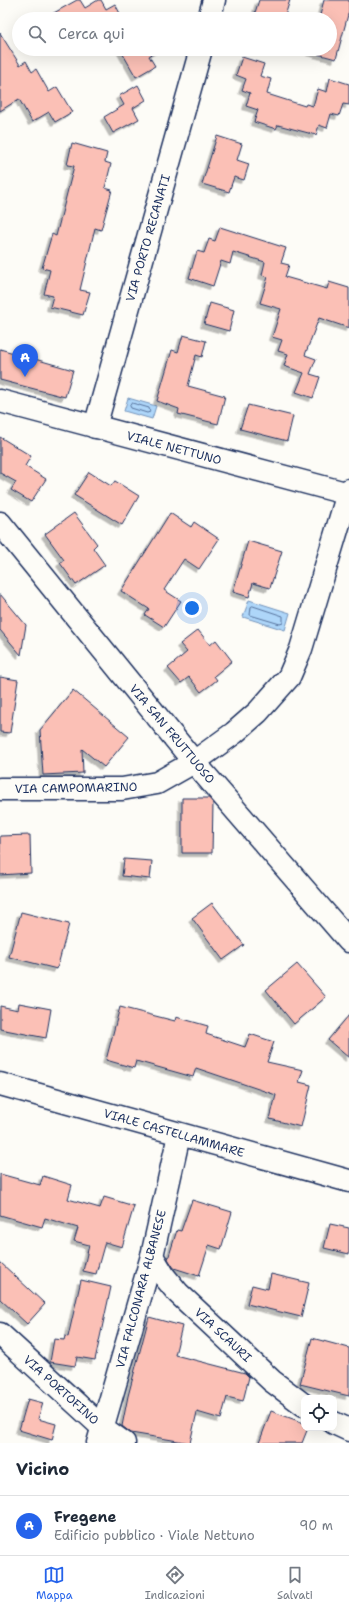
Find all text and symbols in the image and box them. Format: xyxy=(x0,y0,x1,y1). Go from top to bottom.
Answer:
search box xyxy=(12,12,337,56)
icon: search xyxy=(26,23,48,45)
text: Cerca qui xyxy=(58,24,125,44)
street label: VIA PORTO RECANATI xyxy=(122,172,174,304)
pin: A xyxy=(12,344,38,377)
street label: VIALE NETTUNO xyxy=(125,428,223,468)
your location xyxy=(182,598,202,618)
street label: VIA SAN FRUTTUOSO xyxy=(126,681,218,787)
street label: VIA CAMPOMARINO xyxy=(14,779,138,797)
street label: VIALE CASTELLAMMARE xyxy=(102,1105,246,1161)
street label: VIA FALCONARA ALBANESE xyxy=(112,1208,170,1370)
street label: VIA SCAURI xyxy=(191,1304,255,1366)
street label: VIA PORTOFINO xyxy=(20,1352,102,1428)
map controls xyxy=(301,1395,337,1431)
button: locate xyxy=(301,1395,337,1431)
text: Vicino xyxy=(16,1458,69,1480)
text: Fregene xyxy=(54,1507,117,1527)
text: A xyxy=(24,1517,34,1534)
text: 90 m xyxy=(299,1517,333,1534)
text: Edificio pubblico · Viale Nettuno xyxy=(54,1527,255,1544)
tab: Mappa xyxy=(36,1564,73,1603)
tab: Indicazioni xyxy=(145,1564,205,1603)
tab: Salvati xyxy=(277,1564,313,1603)

